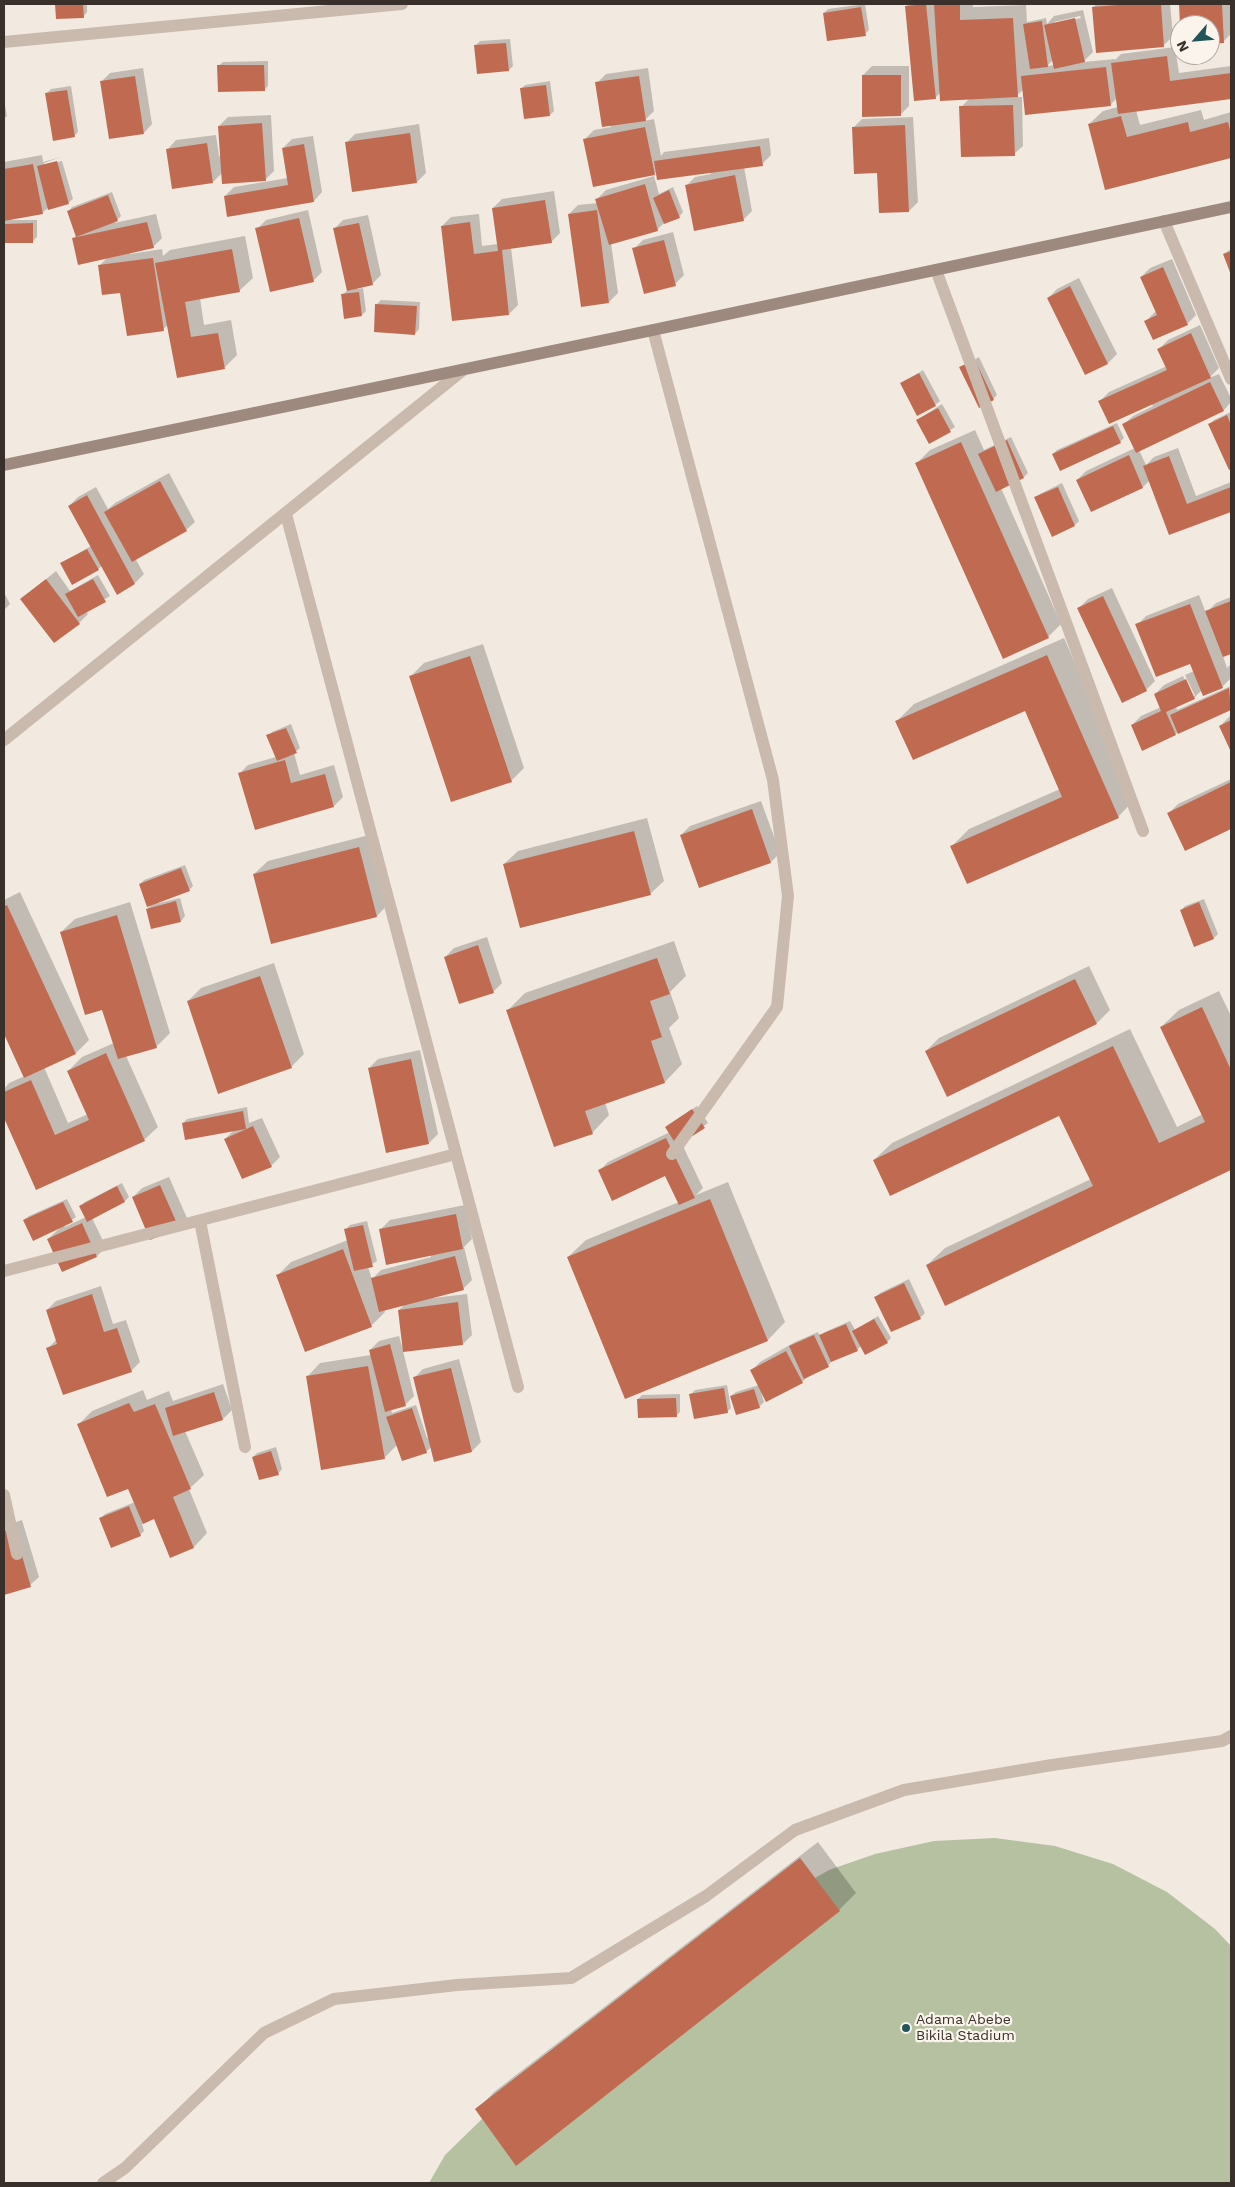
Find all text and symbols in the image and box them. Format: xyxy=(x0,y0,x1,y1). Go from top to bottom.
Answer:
north arrow xyxy=(1170,15,1220,65)
text: N xyxy=(1173,38,1192,55)
place label: Adama Abebe Bikila Stadium xyxy=(916,2012,1015,2044)
marker: Adama Abebe Bikila Stadium xyxy=(900,2022,912,2034)

